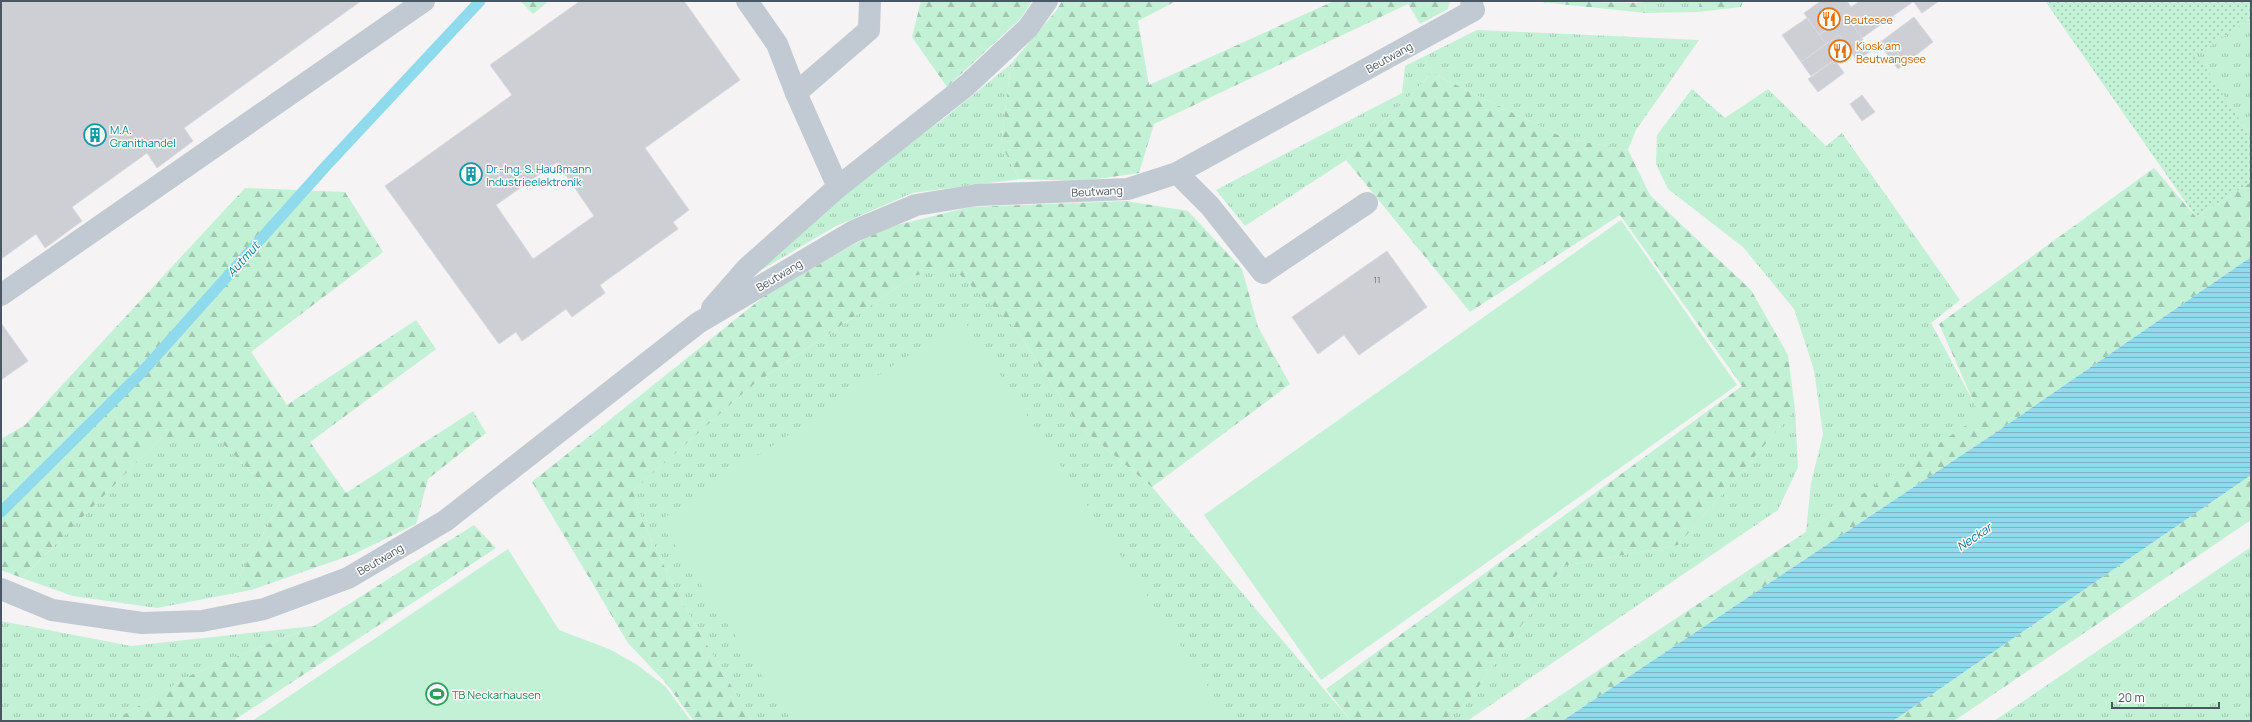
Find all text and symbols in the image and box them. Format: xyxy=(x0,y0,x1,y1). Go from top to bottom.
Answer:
restaurant icon: Beutesee xyxy=(1816,6,1842,32)
place label: Beutesee xyxy=(1844,12,1894,27)
street label: Beutwang xyxy=(1363,38,1415,76)
restaurant icon: Kiosk am Beutwangsee xyxy=(1827,38,1853,64)
place label: Kiosk am Beutwangsee xyxy=(1856,38,1927,66)
building icon: M.A. Granithandel xyxy=(82,122,108,148)
place label: M.A. Granithandel xyxy=(110,122,176,150)
building icon: Dr.-Ing. S. Haußmann Industrieelektronik xyxy=(458,161,484,187)
place label: Dr.-Ing. S. Haußmann Industrieelektronik xyxy=(486,161,591,189)
street label: Beutwang xyxy=(1071,182,1123,200)
water label: Autmut xyxy=(223,237,264,280)
street label: Beutwang xyxy=(753,255,805,295)
house number: 11 xyxy=(1373,273,1381,286)
water label: Neckar xyxy=(1953,518,1996,555)
street label: Beutwang xyxy=(354,540,406,578)
sports icon: TB Neckarhausen xyxy=(424,681,450,707)
scale bar xyxy=(2112,684,2219,710)
place label: TB Neckarhausen xyxy=(452,687,541,702)
text: 20 m xyxy=(2118,689,2145,706)

